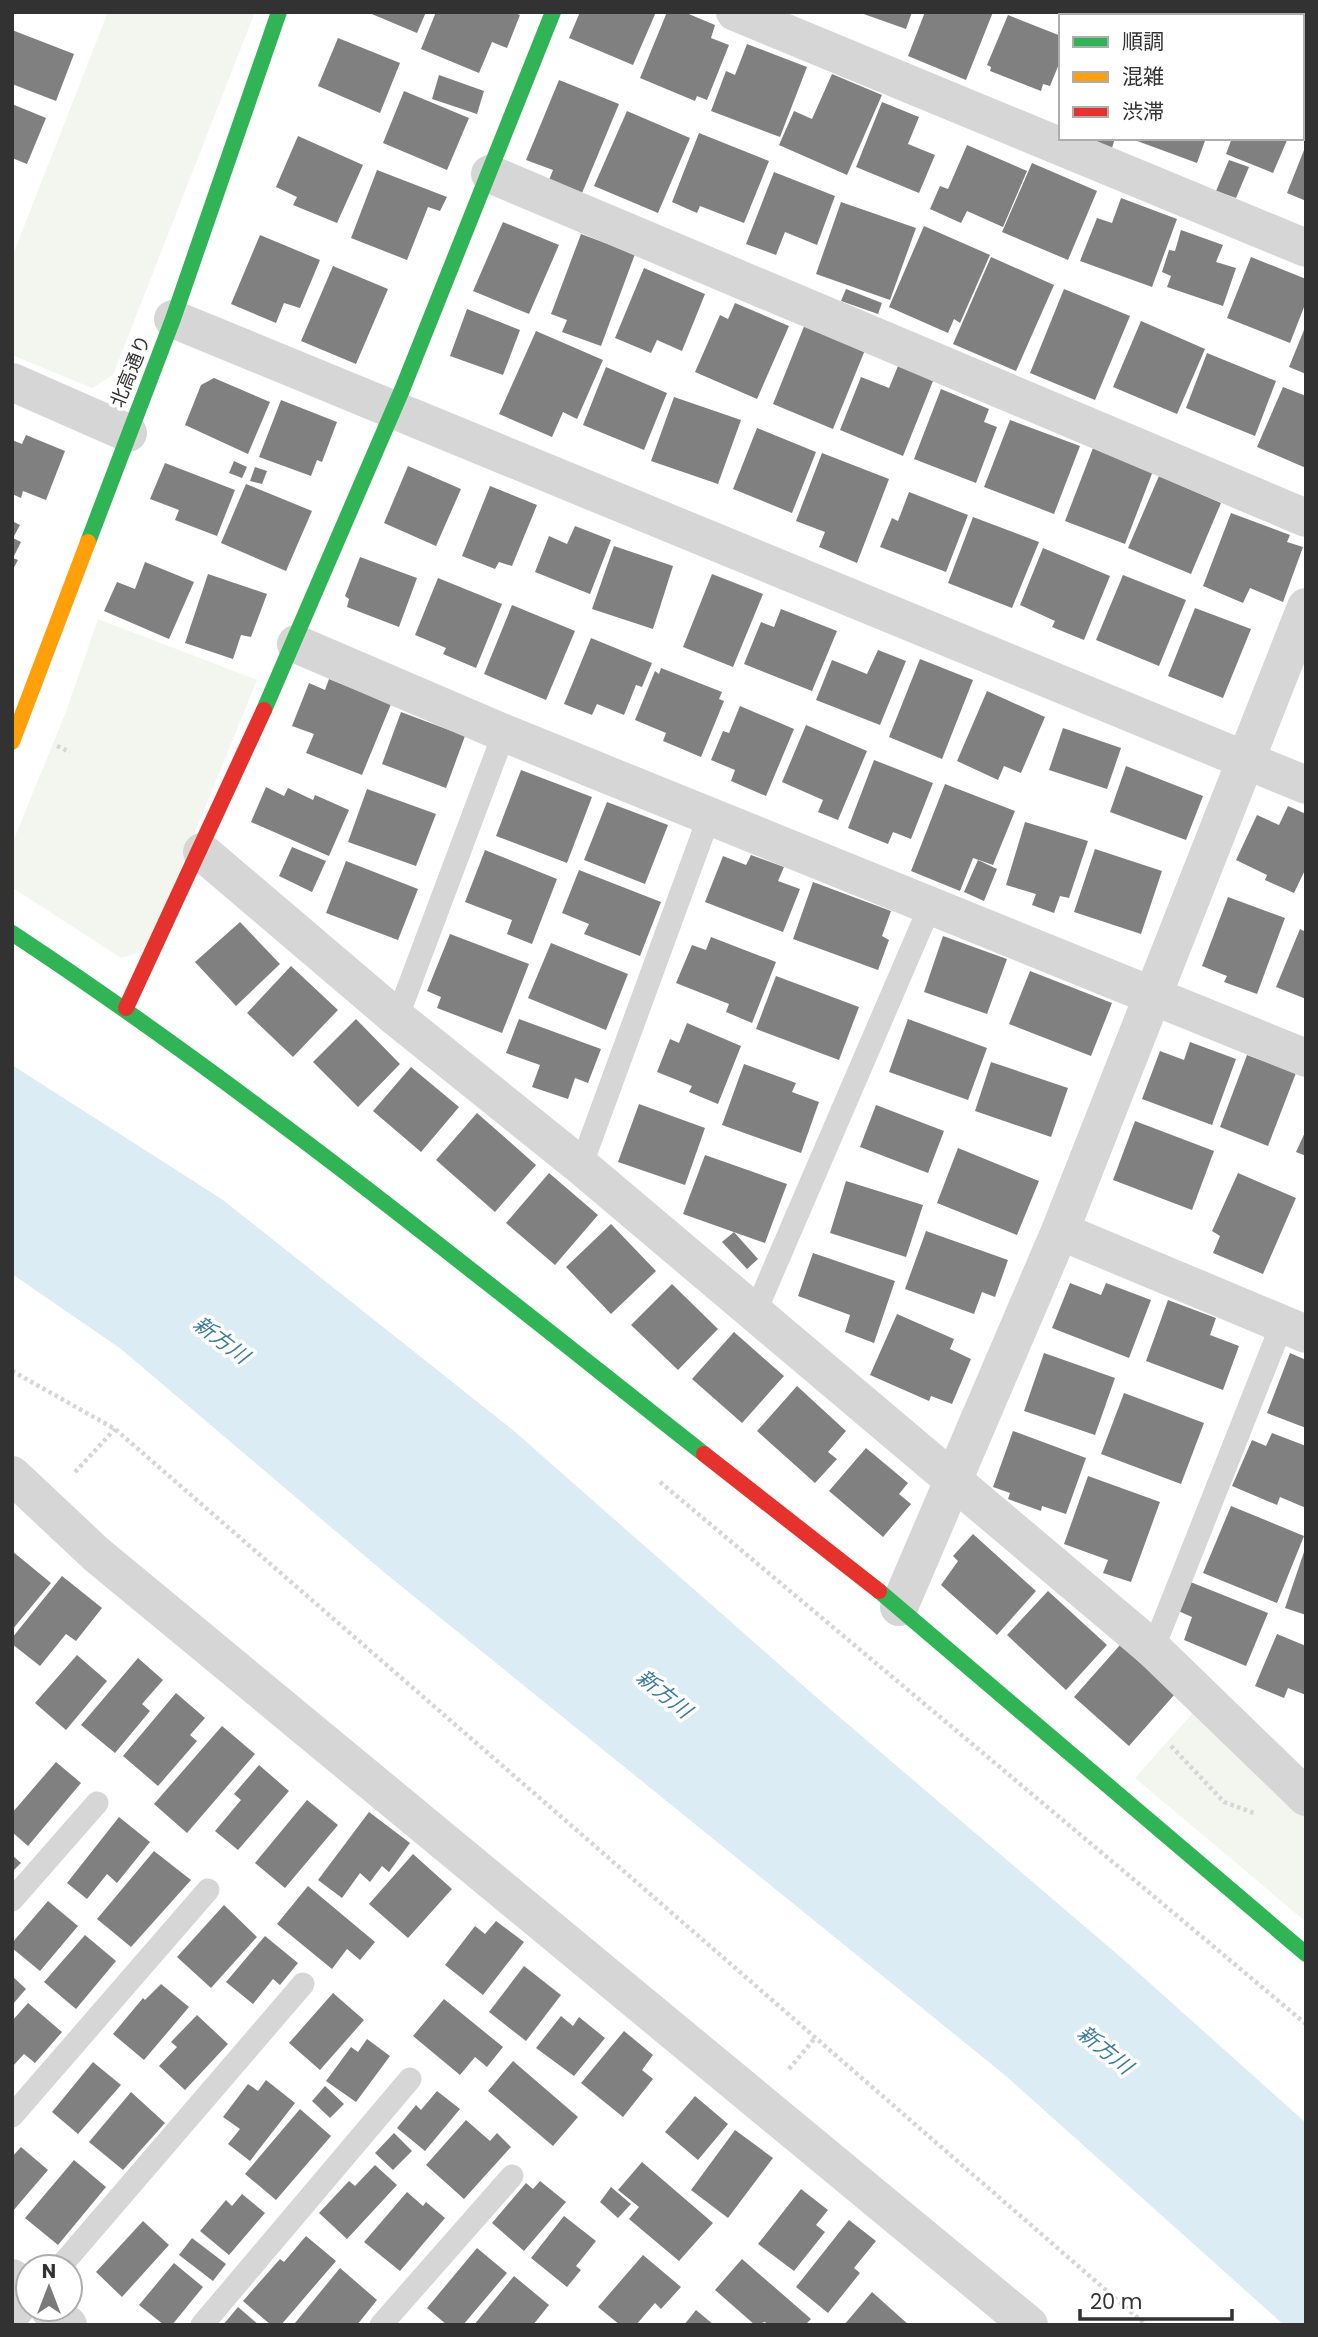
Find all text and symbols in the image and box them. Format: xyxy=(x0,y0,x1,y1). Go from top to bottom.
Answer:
legend xyxy=(1059,14,1304,140)
text: 順調 xyxy=(1122,27,1164,56)
text: 混雑 xyxy=(1122,62,1164,91)
text: 渋滞 xyxy=(1122,97,1164,126)
street label: 北高通り xyxy=(104,331,157,411)
water label: 新方川 xyxy=(187,1309,257,1371)
water label: 新方川 xyxy=(631,1663,699,1726)
water label: 新方川 xyxy=(1072,2019,1140,2082)
north arrow xyxy=(14,2253,84,2323)
text: N xyxy=(42,2258,56,2285)
scale bar xyxy=(1080,2278,1232,2322)
text: 20 m xyxy=(1090,2287,1143,2316)

